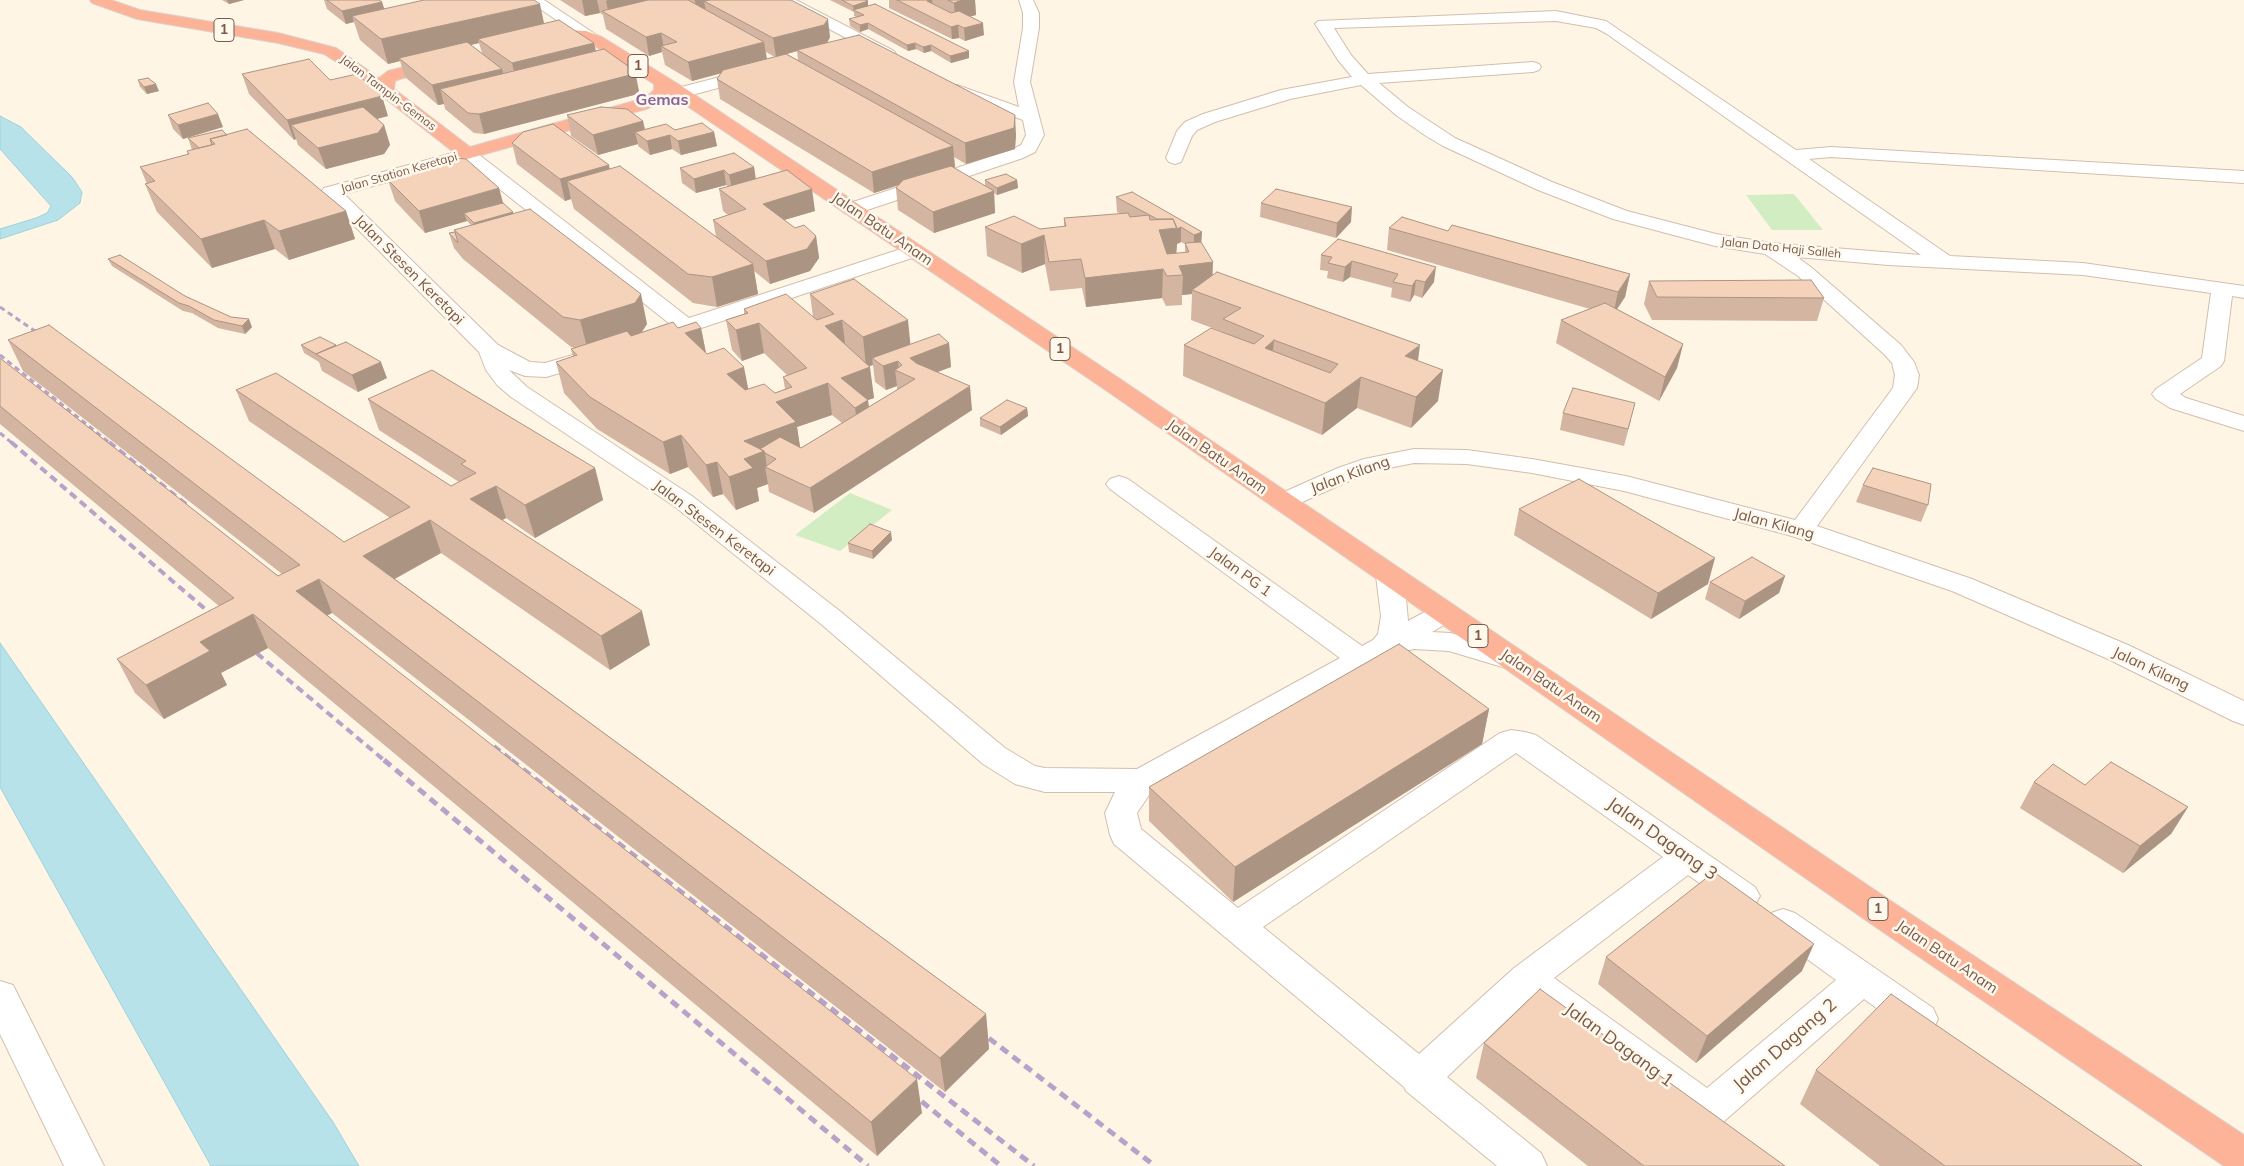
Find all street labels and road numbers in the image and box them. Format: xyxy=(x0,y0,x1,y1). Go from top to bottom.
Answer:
road number: 1 xyxy=(214,18,234,42)
street label: Jalan Tampin-Gemas xyxy=(337,52,439,134)
road number: 1 xyxy=(628,54,648,78)
street label: Jalan Station Keretapi xyxy=(339,149,459,197)
street label: Jalan Batu Anam xyxy=(828,188,936,270)
street label: Jalan Stesen Keretapi xyxy=(350,211,468,329)
street label: Jalan Dato Haji Salleh xyxy=(1720,235,1842,261)
road number: 1 xyxy=(1050,338,1070,360)
street label: Jalan Batu Anam xyxy=(1163,416,1271,498)
street label: Jalan Kilang xyxy=(1308,452,1392,498)
street label: Jalan Stesen Keretapi xyxy=(649,476,779,580)
street label: Jalan Kilang xyxy=(1732,505,1816,543)
street label: Jalan PG 1 xyxy=(1205,543,1275,601)
road number: 1 xyxy=(1468,624,1488,648)
street label: Jalan Kilang xyxy=(2110,643,2192,695)
street label: Jalan Batu Anam xyxy=(1497,645,1605,727)
street label: Jalan Dagang 3 xyxy=(1603,793,1721,885)
road number: 1 xyxy=(1868,898,1888,921)
street label: Jalan Batu Anam xyxy=(1893,916,2001,998)
street label: Jalan Dagang 2 xyxy=(1729,994,1841,1096)
street label: Jalan Dagang 1 xyxy=(1560,998,1678,1092)

